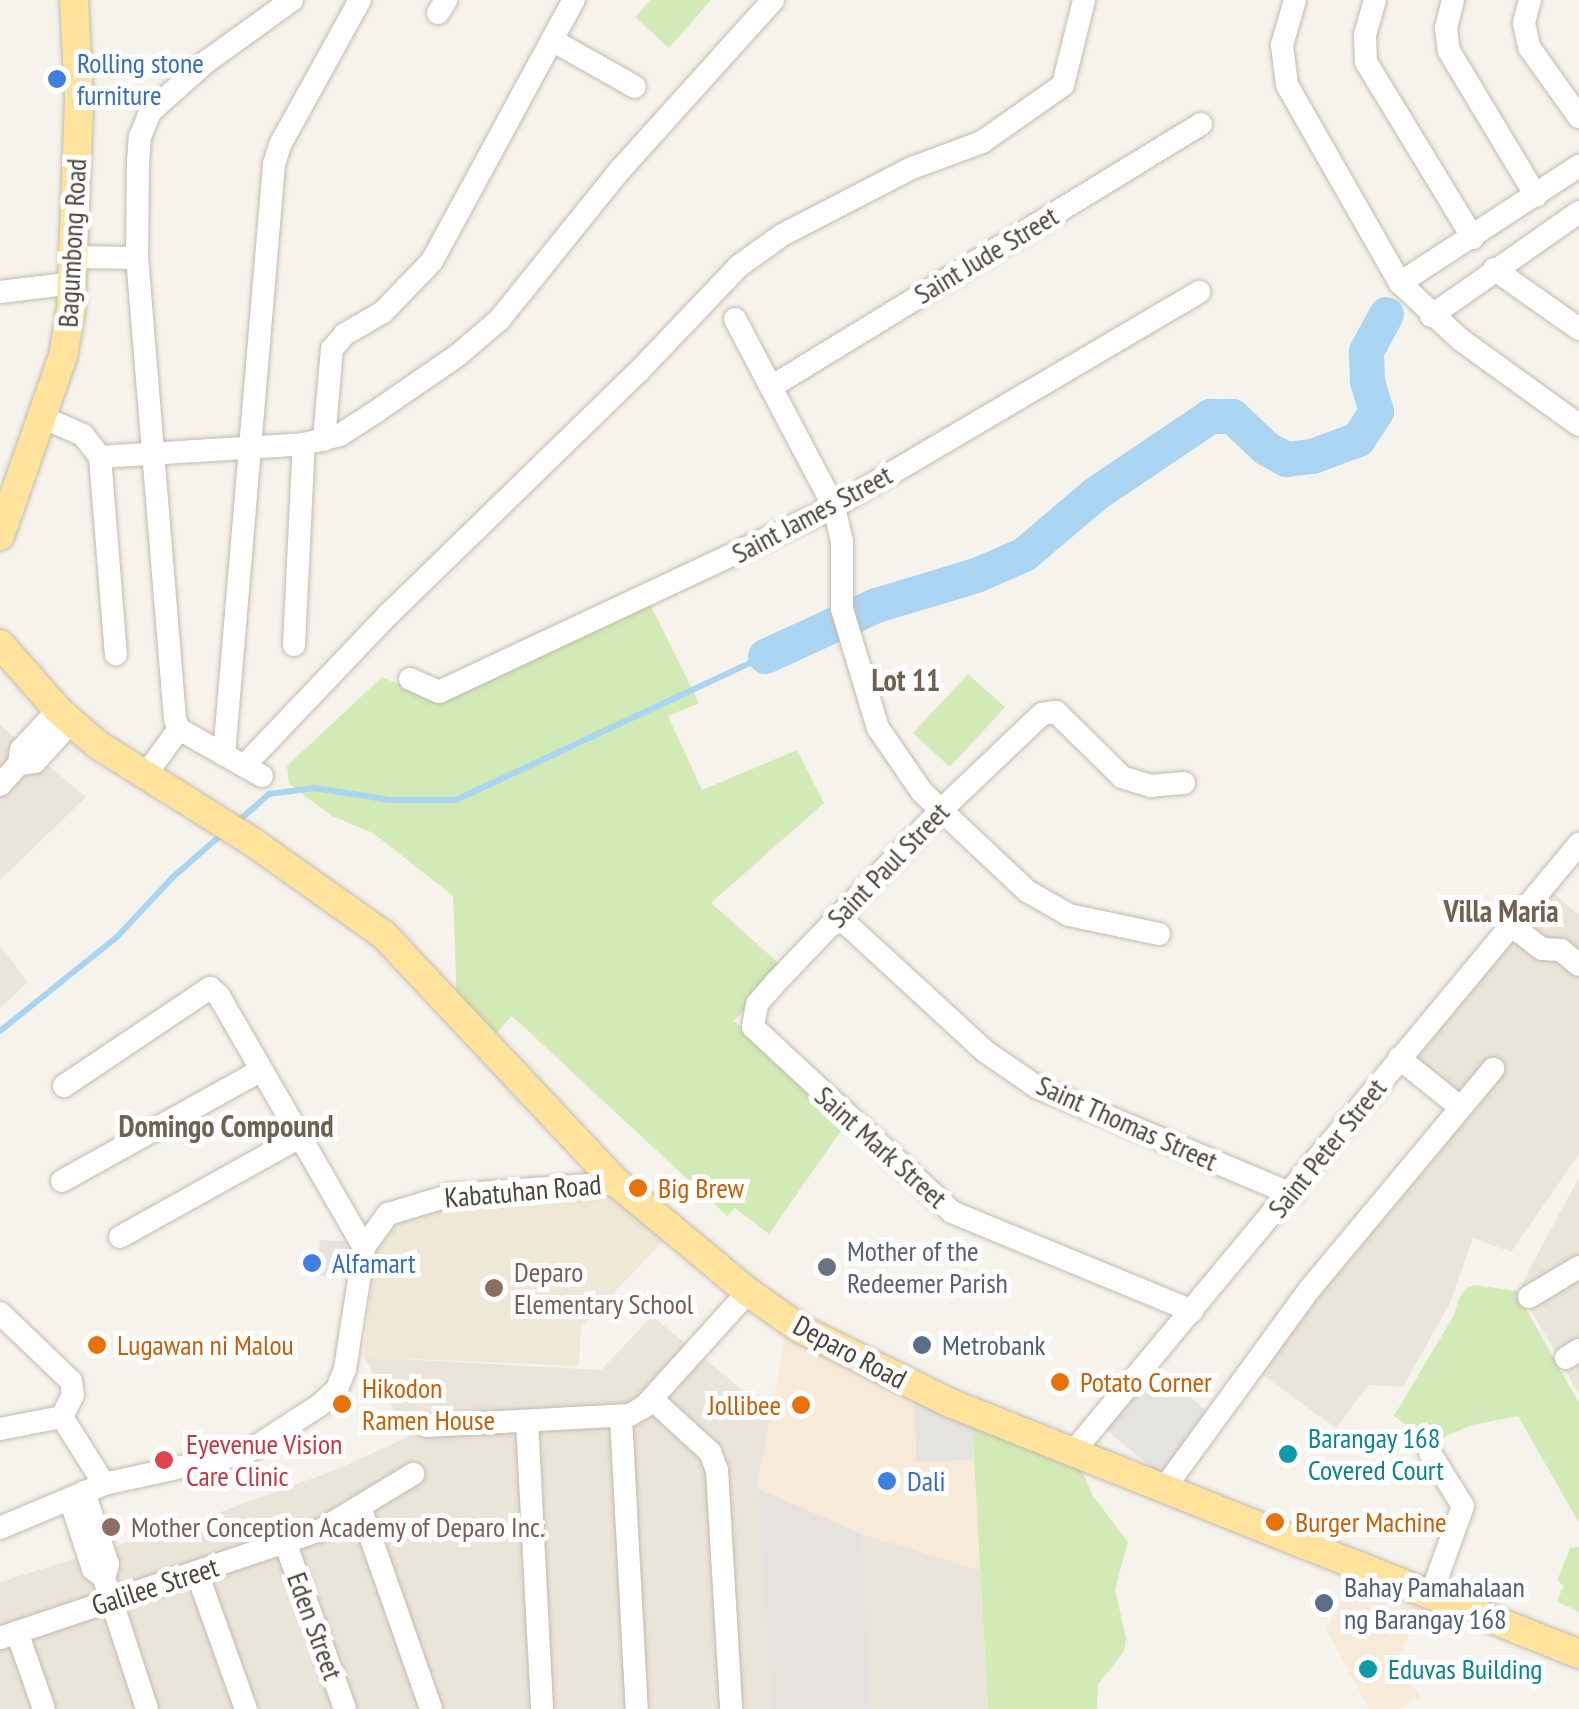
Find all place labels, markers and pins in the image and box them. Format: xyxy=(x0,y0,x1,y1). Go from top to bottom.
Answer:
place label: Rolling stone furniture xyxy=(77,46,204,112)
marker: Rolling stone furniture xyxy=(46,68,68,90)
place label: Big Brew xyxy=(658,1171,744,1205)
marker: Big Brew xyxy=(627,1177,649,1199)
place label: Mother of the Redeemer Parish xyxy=(847,1234,1008,1300)
place label: Alfamart xyxy=(332,1246,416,1280)
marker: Alfamart xyxy=(301,1252,323,1274)
place label: Deparo Elementary School xyxy=(514,1255,694,1321)
marker: Mother of the Redeemer Parish xyxy=(816,1256,838,1278)
marker: Deparo Elementary School xyxy=(483,1277,505,1299)
place label: Lugawan ni Malou xyxy=(117,1328,294,1362)
place label: Metrobank xyxy=(942,1328,1045,1362)
marker: Lugawan ni Malou xyxy=(86,1334,108,1356)
marker: Metrobank xyxy=(911,1334,933,1356)
place label: Potato Corner xyxy=(1080,1365,1212,1399)
place label: Hikodon Ramen House xyxy=(362,1371,495,1437)
marker: Potato Corner xyxy=(1049,1371,1071,1393)
place label: Jollibee xyxy=(708,1388,781,1422)
marker: Hikodon Ramen House xyxy=(331,1393,353,1415)
marker: Jollibee xyxy=(790,1394,812,1416)
place label: Barangay 168 Covered Court xyxy=(1308,1421,1444,1487)
place label: Eyevenue Vision Care Clinic xyxy=(186,1427,343,1493)
marker: Barangay 168 Covered Court xyxy=(1277,1443,1299,1465)
marker: Eyevenue Vision Care Clinic xyxy=(151,1447,177,1473)
place label: Dali xyxy=(907,1464,945,1498)
marker: Dali xyxy=(876,1470,898,1492)
place label: Burger Machine xyxy=(1295,1505,1447,1539)
place label: Mother Conception Academy of Deparo Inc. xyxy=(131,1510,546,1544)
marker: Burger Machine xyxy=(1264,1511,1286,1533)
marker: Mother Conception Academy of Deparo Inc. xyxy=(100,1516,122,1538)
place label: Bahay Pamahalaan ng Barangay 168 xyxy=(1344,1570,1526,1636)
marker: Bahay Pamahalaan ng Barangay 168 xyxy=(1313,1592,1335,1614)
place label: Eduvas Building xyxy=(1388,1652,1542,1686)
marker: Eduvas Building xyxy=(1357,1658,1379,1680)

